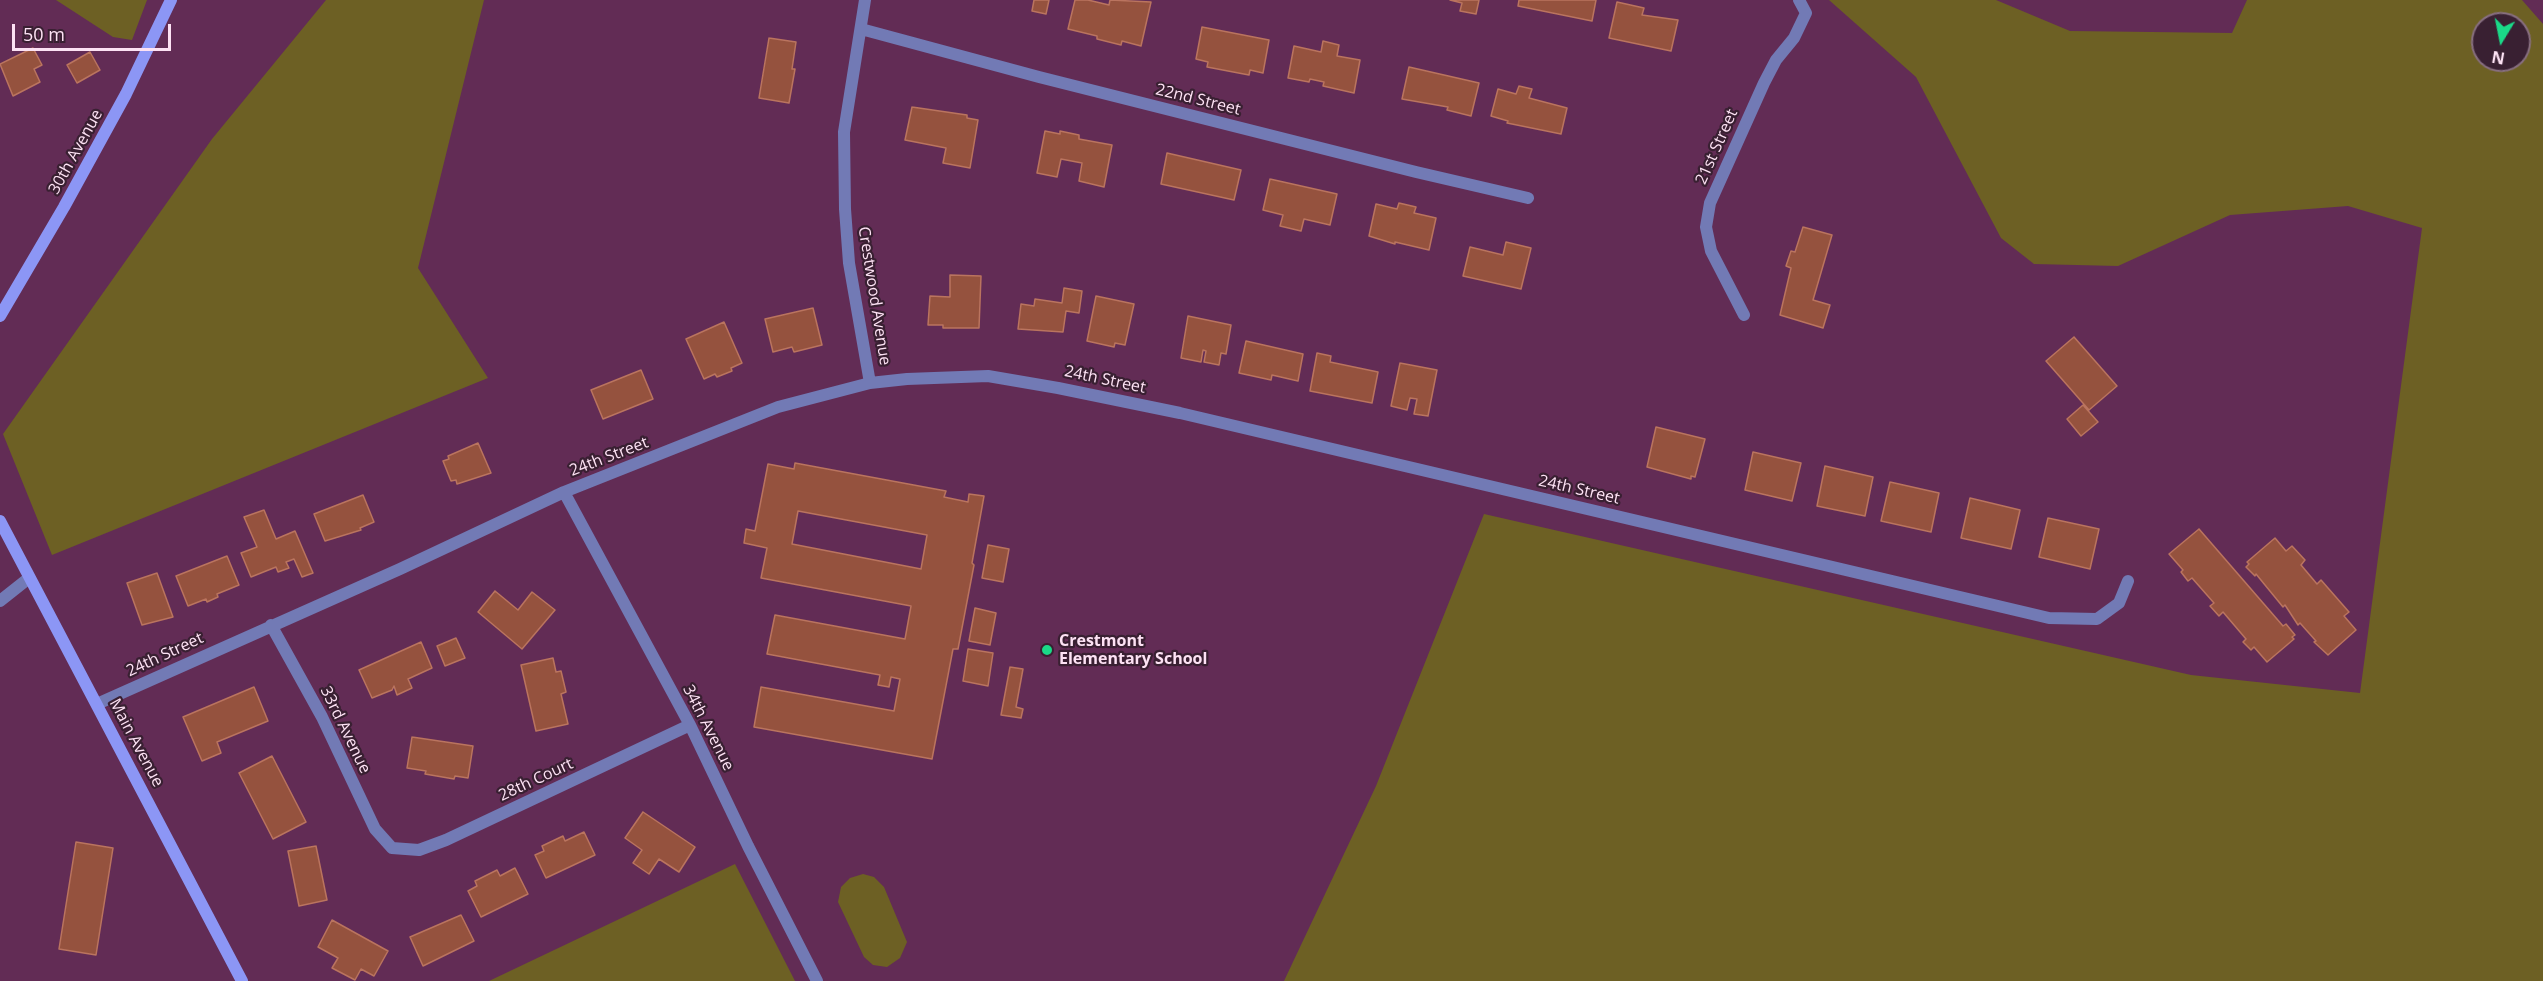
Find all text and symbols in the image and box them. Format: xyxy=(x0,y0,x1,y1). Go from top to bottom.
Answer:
scale bar xyxy=(15,12,174,50)
north arrow xyxy=(2471,12,2531,72)
text: 50 m xyxy=(23,22,65,46)
text: N xyxy=(2490,46,2507,70)
street label: 22nd Street xyxy=(1154,80,1242,120)
street label: 30th Avenue xyxy=(45,106,107,198)
street label: 21st Street xyxy=(1692,106,1742,188)
street label: Crestwood Avenue xyxy=(854,225,894,367)
street label: 24th Street xyxy=(1063,362,1147,398)
street label: 24th Street xyxy=(567,433,651,481)
street label: 24th Street xyxy=(1537,471,1621,509)
street label: 24th Street xyxy=(123,629,207,681)
place label: Crestmont Elementary School xyxy=(1059,631,1207,669)
marker: Crestmont Elementary School xyxy=(1040,643,1054,657)
street label: 34th Avenue xyxy=(678,682,738,774)
street label: 33rd Avenue xyxy=(316,683,374,777)
street label: Main Avenue xyxy=(105,696,167,790)
street label: 28th Court xyxy=(496,754,576,806)

